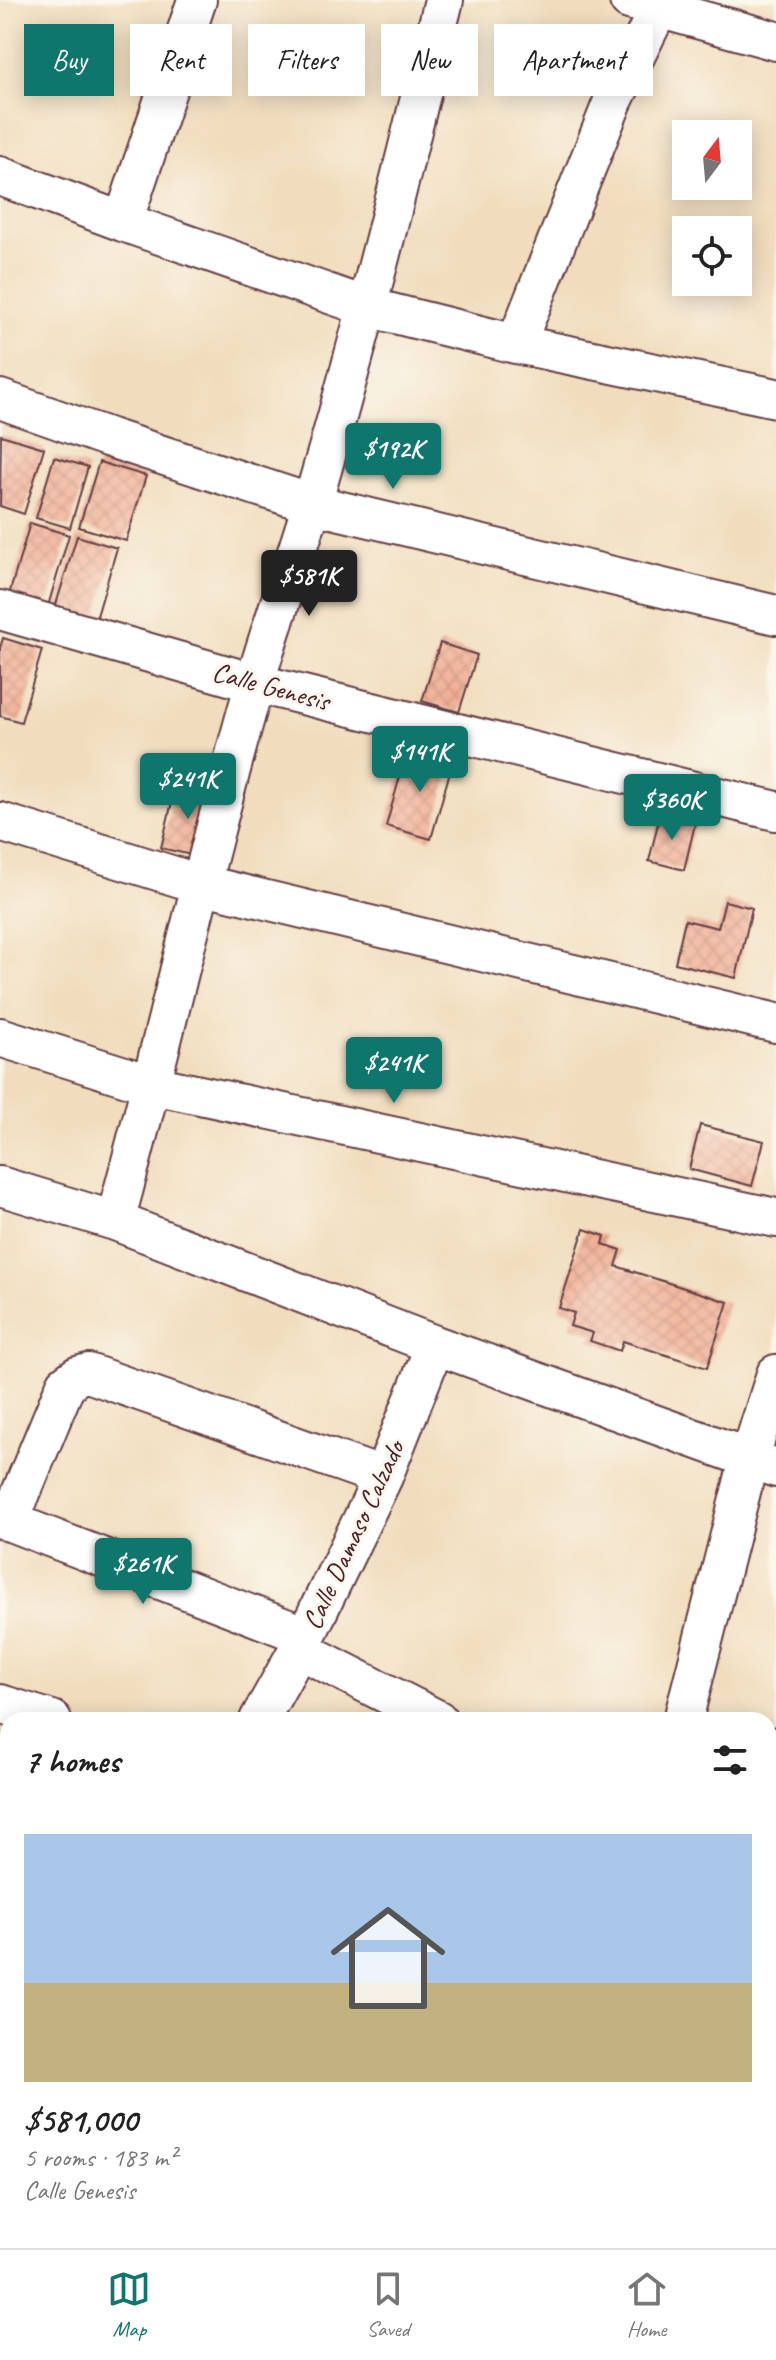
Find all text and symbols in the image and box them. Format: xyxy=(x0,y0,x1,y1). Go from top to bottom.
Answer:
chip: Buy xyxy=(24,24,114,96)
chip: Rent xyxy=(130,24,232,96)
chip: Filters xyxy=(248,24,365,96)
chip: New xyxy=(381,24,478,96)
chip: Apartment xyxy=(494,24,653,96)
north arrow xyxy=(672,120,752,200)
map controls xyxy=(672,120,752,296)
button: locate xyxy=(672,216,752,296)
pin: $192K xyxy=(337,423,449,491)
text: $192K xyxy=(363,432,423,465)
pin: $581K xyxy=(253,550,365,618)
text: $581K xyxy=(279,559,339,592)
street label: Calle Genesis xyxy=(209,654,336,719)
pin: $141K xyxy=(364,726,476,794)
text: $141K xyxy=(390,735,450,768)
pin: $241K xyxy=(132,753,244,821)
text: $241K xyxy=(158,762,218,795)
pin: $360K xyxy=(616,774,728,842)
text: $360K xyxy=(642,783,702,816)
pin: $241K xyxy=(338,1037,450,1105)
text: $241K xyxy=(364,1046,424,1079)
street label: Calle Damaso Calzado xyxy=(294,1432,413,1635)
pin: $261K xyxy=(87,1538,199,1606)
text: $261K xyxy=(113,1547,173,1580)
icon: filters xyxy=(708,1738,752,1782)
text: 7 homes xyxy=(24,1739,120,1782)
icon: home xyxy=(316,1886,460,2030)
text: $581,000 xyxy=(24,2098,137,2141)
text: 5 rooms · 183 m² xyxy=(24,2141,176,2174)
text: Calle Genesis xyxy=(24,2174,135,2207)
tab: Map xyxy=(107,2267,151,2343)
tab: Saved xyxy=(366,2267,410,2343)
tab: Home xyxy=(625,2267,669,2343)

